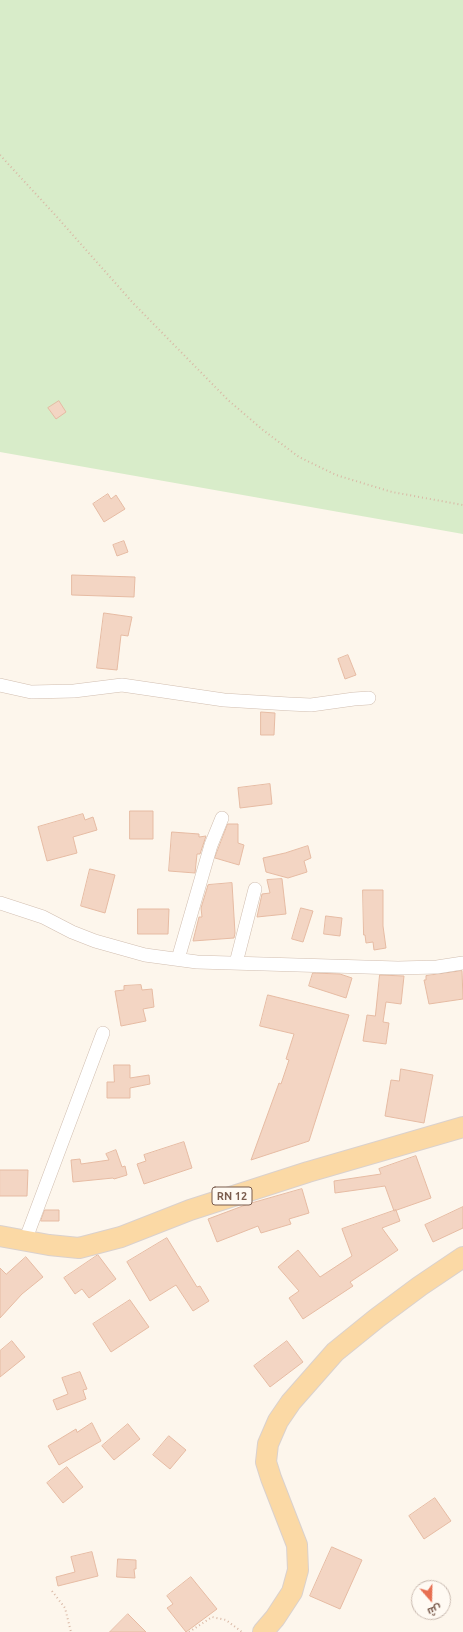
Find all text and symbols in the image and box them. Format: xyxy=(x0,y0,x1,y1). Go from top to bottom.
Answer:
road number: RN 12 xyxy=(212,1187,252,1205)
north arrow xyxy=(411,1580,451,1620)
text: ش xyxy=(426,1602,443,1618)

